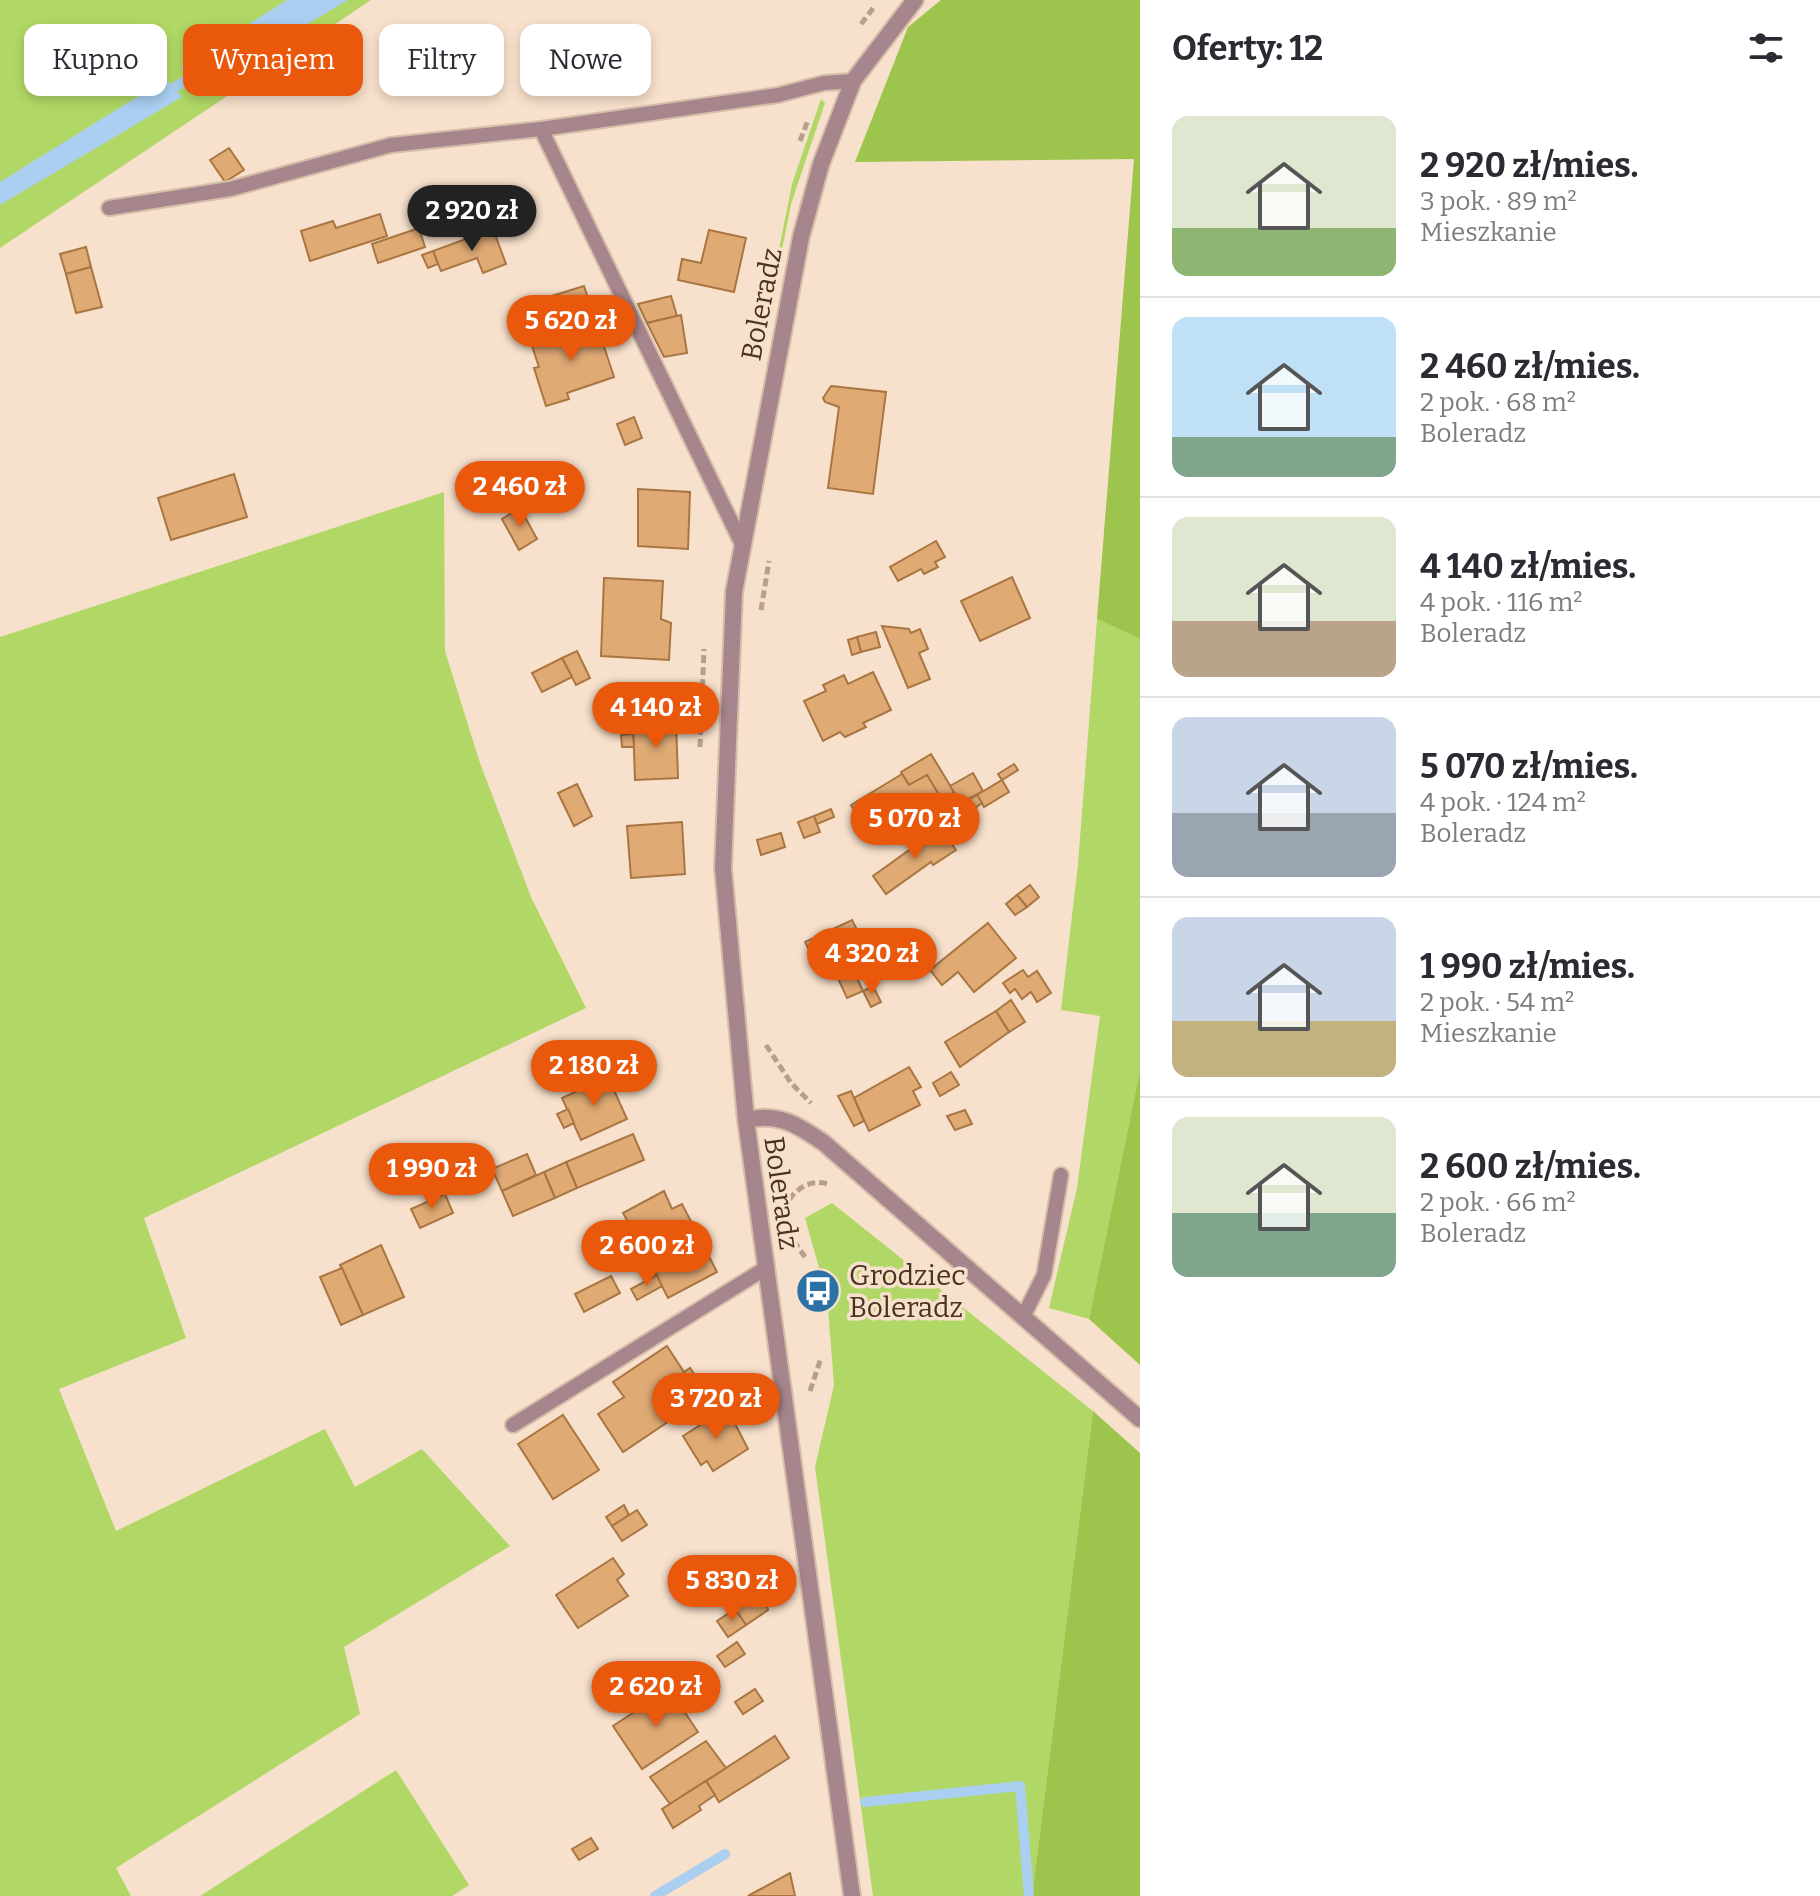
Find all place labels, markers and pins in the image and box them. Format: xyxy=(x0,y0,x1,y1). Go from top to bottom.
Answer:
pin: 2 920 zł xyxy=(389,185,555,253)
pin: 5 620 zł xyxy=(488,295,654,363)
pin: 2 460 zł xyxy=(437,461,603,529)
pin: 4 140 zł xyxy=(573,682,739,750)
pin: 5 070 zł xyxy=(832,793,998,861)
pin: 4 320 zł xyxy=(789,928,955,996)
pin: 2 180 zł xyxy=(511,1040,677,1108)
pin: 1 990 zł xyxy=(349,1143,515,1211)
pin: 2 600 zł xyxy=(564,1220,730,1288)
place label: Grodziec Boleradz xyxy=(849,1259,966,1324)
bus stop icon: Grodziec Boleradz xyxy=(794,1267,842,1315)
pin: 3 720 zł xyxy=(633,1373,799,1441)
pin: 5 830 zł xyxy=(649,1555,815,1623)
pin: 2 620 zł xyxy=(573,1661,739,1729)

